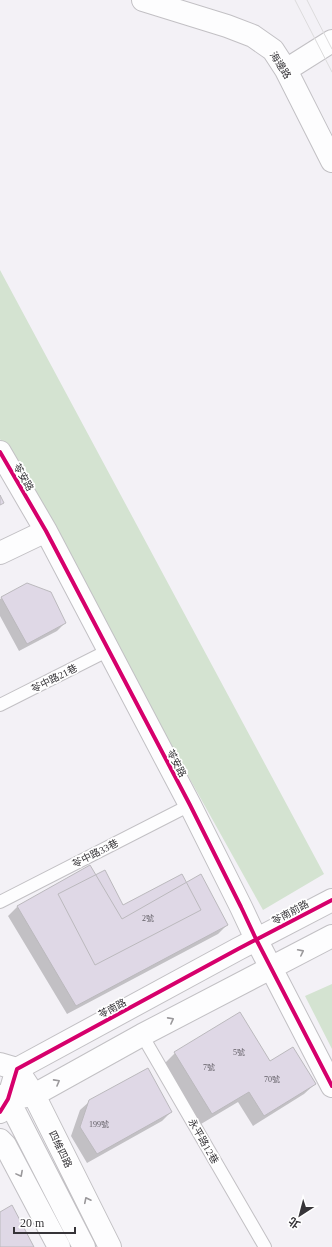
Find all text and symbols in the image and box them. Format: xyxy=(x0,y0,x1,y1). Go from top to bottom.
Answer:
street label: 海邊路 xyxy=(268,50,293,81)
street label: 苓安路 xyxy=(11,462,36,493)
street label: 苓中路21巷 xyxy=(29,662,79,695)
street label: 苓安路 xyxy=(165,747,188,779)
street label: 苓中路33巷 xyxy=(70,837,120,870)
street label: 苓南前路 xyxy=(270,898,310,927)
house number: 2號 xyxy=(142,914,154,923)
one-way arrow xyxy=(297,949,305,957)
street label: 苓南路 xyxy=(96,997,128,1020)
one-way arrow xyxy=(167,1017,175,1025)
house number: 5號 xyxy=(233,1048,245,1057)
house number: 7號 xyxy=(203,1063,215,1072)
house number: 70號 xyxy=(264,1075,280,1084)
one-way arrow xyxy=(53,1080,60,1087)
street label: 永平路12巷 xyxy=(186,1117,221,1166)
house number: 199號 xyxy=(89,1120,109,1129)
street label: 四維四路 xyxy=(47,1129,74,1170)
one-way arrow xyxy=(15,1170,22,1177)
north arrow xyxy=(280,1195,320,1235)
one-way arrow xyxy=(84,1196,91,1204)
scale bar xyxy=(14,1209,75,1235)
text: 北 xyxy=(286,1215,302,1231)
text: 20 m xyxy=(20,1216,45,1230)

